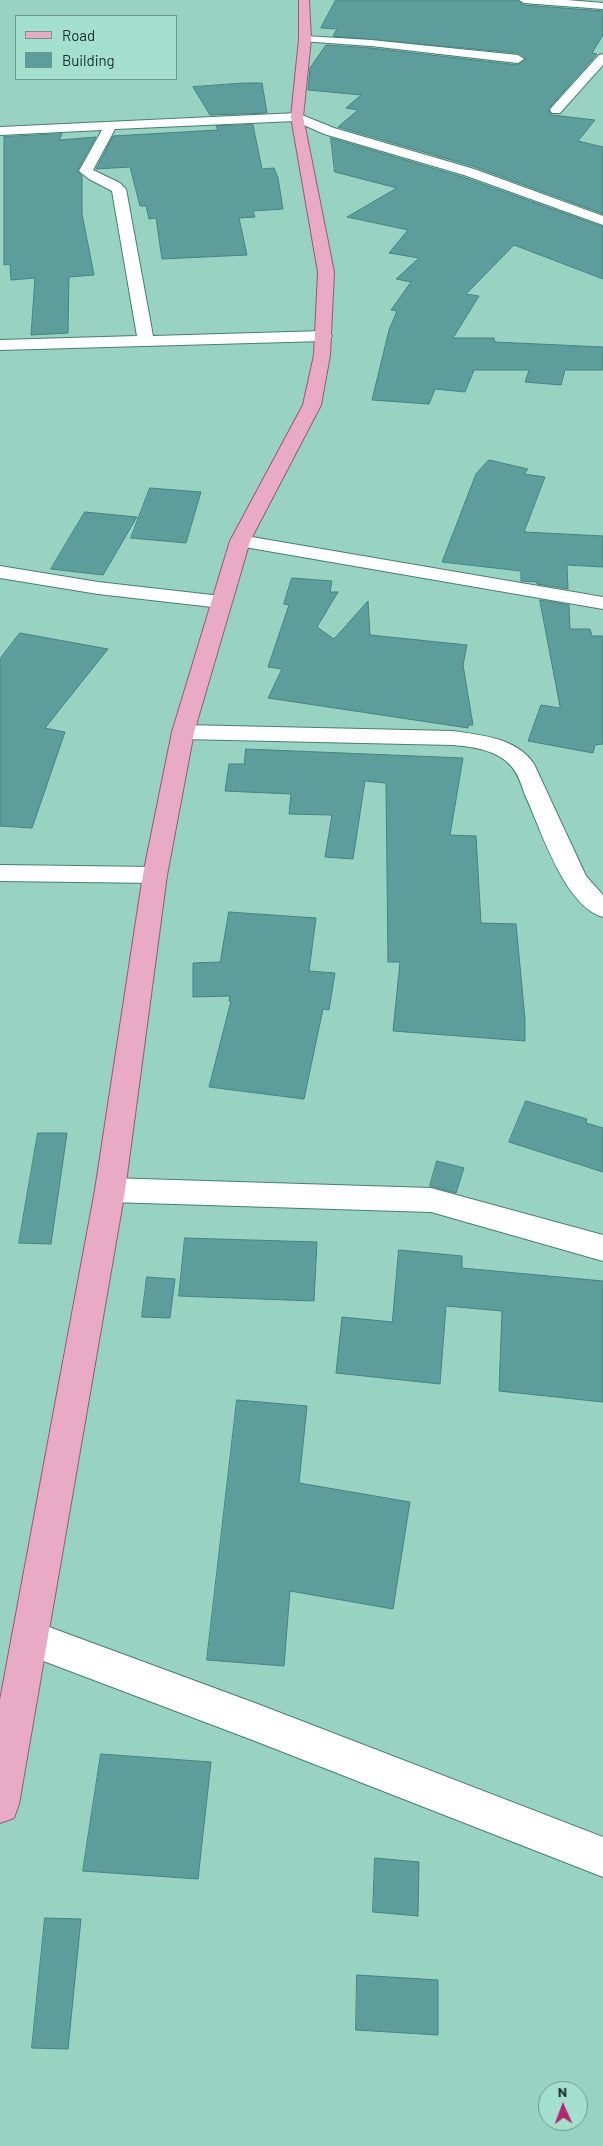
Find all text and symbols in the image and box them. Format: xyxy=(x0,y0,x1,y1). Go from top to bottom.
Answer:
legend xyxy=(15,15,178,80)
text: Road xyxy=(62,26,95,44)
text: Building xyxy=(62,51,115,69)
north arrow xyxy=(538,2081,588,2131)
text: N xyxy=(558,2083,567,2100)

